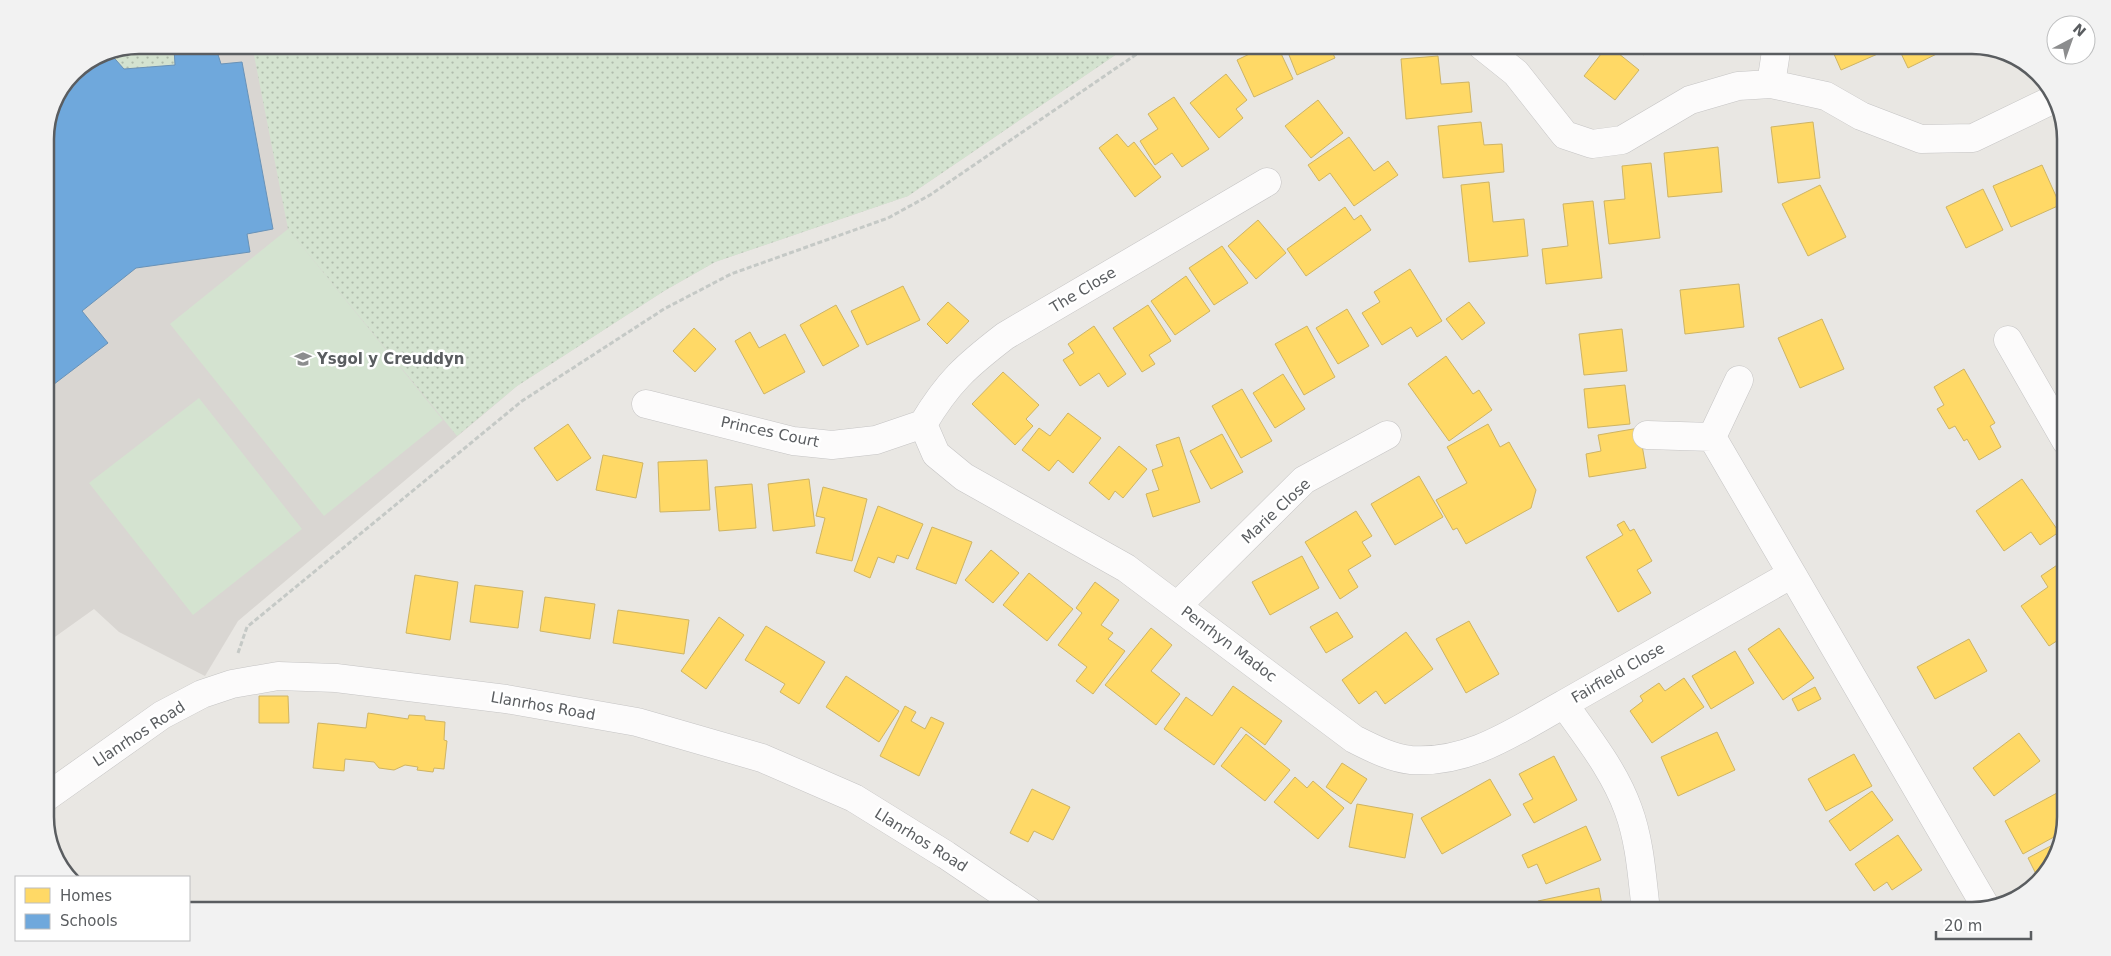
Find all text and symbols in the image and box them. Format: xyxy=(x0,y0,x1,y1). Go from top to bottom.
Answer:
north arrow xyxy=(2046,15,2096,65)
text: N xyxy=(2070,20,2089,40)
street label: The Close xyxy=(1046,263,1119,317)
school or university icon: Ysgol y Creuddyn xyxy=(293,349,313,369)
place label: Ysgol y Creuddyn xyxy=(316,350,464,368)
street label: Princes Court xyxy=(719,413,821,451)
street label: Marie Close xyxy=(1238,475,1314,547)
street label: Penrhyn Madoc xyxy=(1178,602,1280,686)
street label: Fairfield Close xyxy=(1568,639,1668,707)
street label: Llanrhos Road xyxy=(489,688,597,724)
street label: Llanrhos Road xyxy=(90,698,188,770)
street label: Llanrhos Road xyxy=(871,804,971,876)
legend xyxy=(15,876,190,941)
text: Homes xyxy=(60,887,112,905)
scale bar xyxy=(1936,908,2031,940)
text: Schools xyxy=(60,912,118,930)
text: 20 m xyxy=(1944,917,1982,935)

